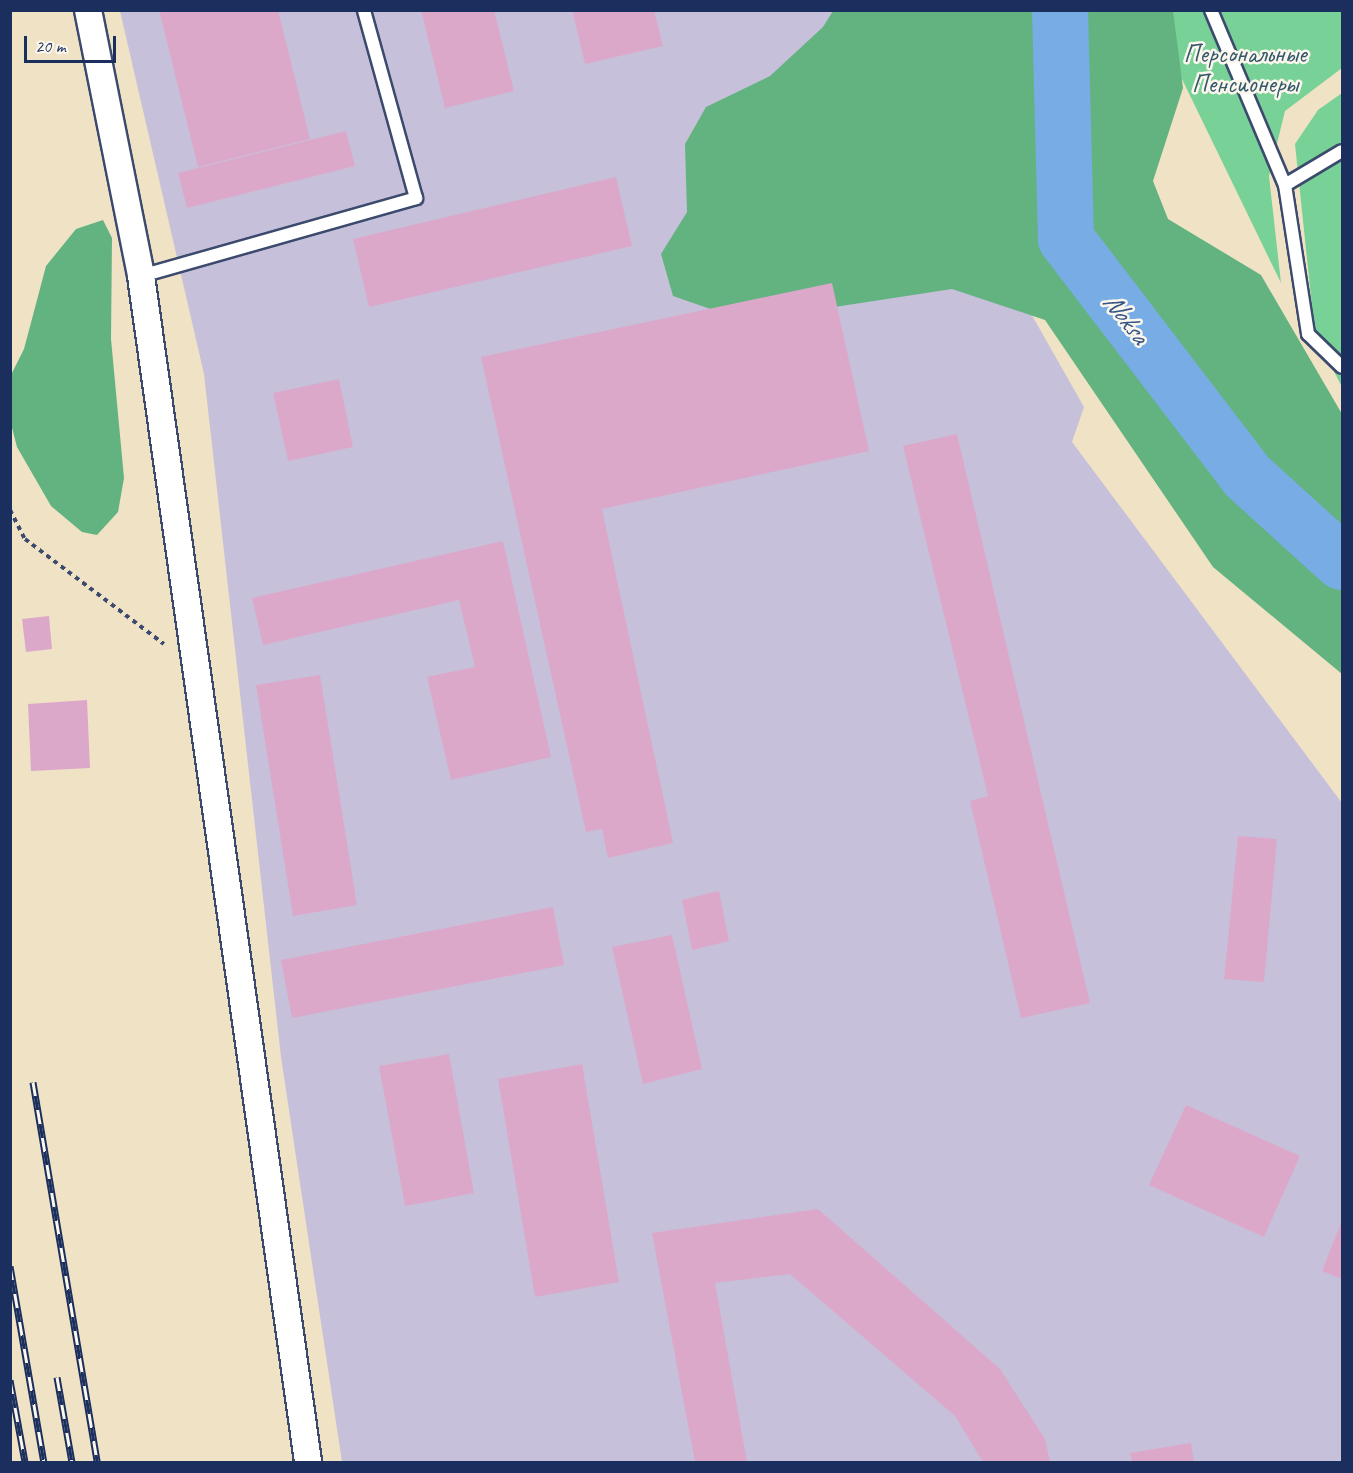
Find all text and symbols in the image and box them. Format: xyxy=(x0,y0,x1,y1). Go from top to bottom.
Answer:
scale bar xyxy=(27,24,118,62)
text: 20 m xyxy=(35,35,66,57)
park label: Персональные Пенсионеры xyxy=(1184,38,1306,100)
water label: Noksa xyxy=(1096,286,1156,350)

